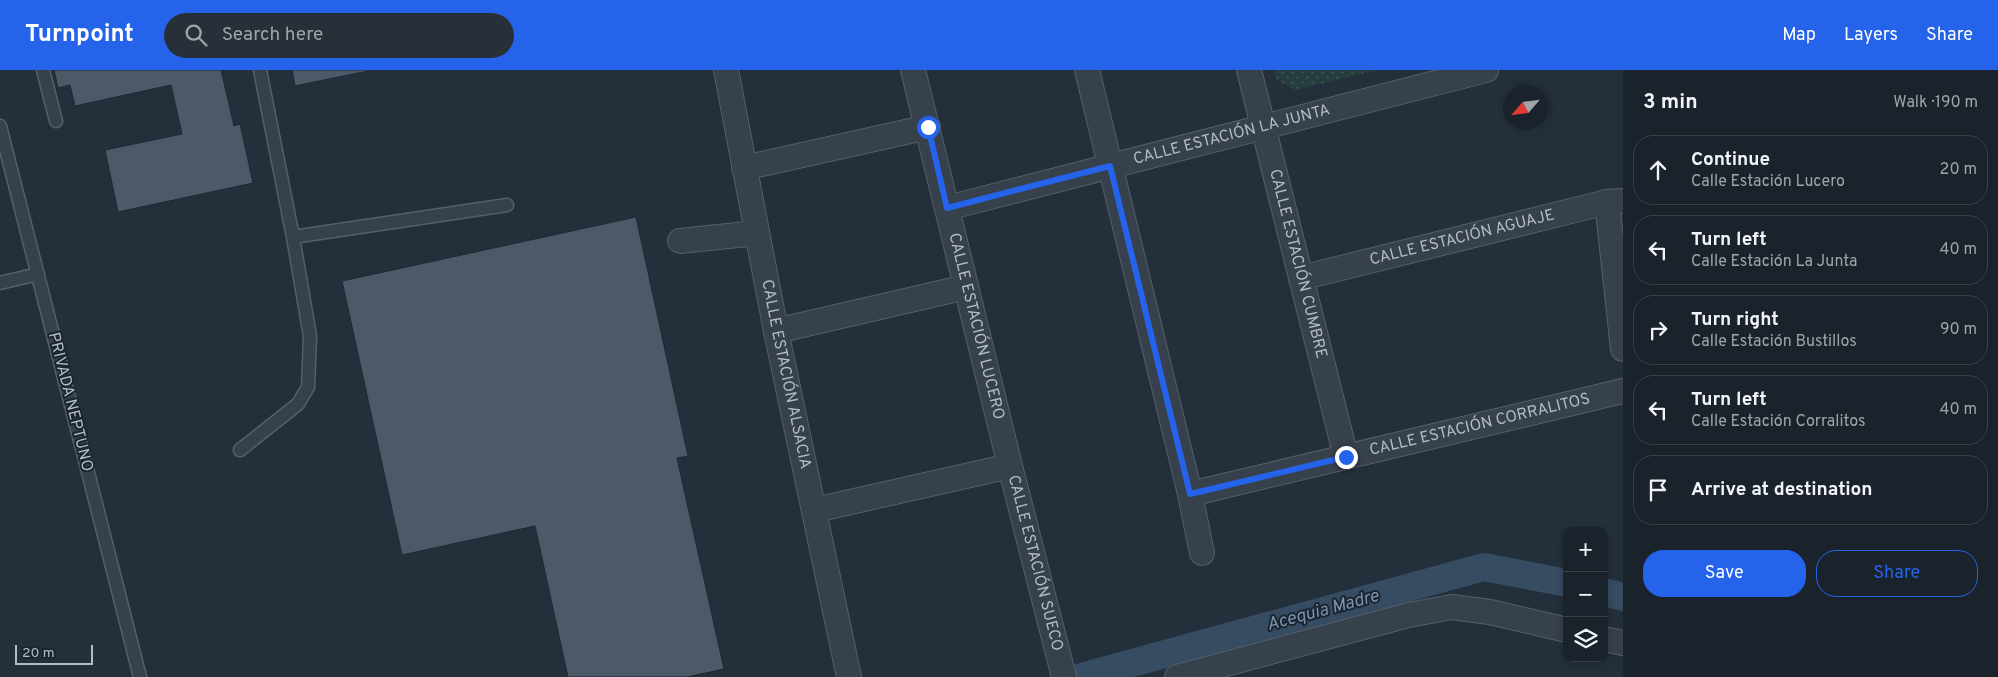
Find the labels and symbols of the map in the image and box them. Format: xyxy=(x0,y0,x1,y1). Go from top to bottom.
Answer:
north arrow xyxy=(1503,85,1548,130)
street label: CALLE ESTACIÓN LA JUNTA xyxy=(1131,100,1332,170)
route start xyxy=(917,116,940,139)
street label: CALLE ESTACIÓN CUMBRE xyxy=(1264,167,1331,361)
street label: CALLE ESTACIÓN AGUAJE xyxy=(1368,205,1557,271)
street label: CALLE ESTACIÓN LUCERO xyxy=(943,231,1008,422)
street label: CALLE ESTACIÓN ALSACIA xyxy=(756,278,815,471)
street label: PRIVADA NEPTUNO xyxy=(43,330,97,474)
street label: CALLE ESTACIÓN CORRALITOS xyxy=(1368,389,1592,461)
route end xyxy=(1335,446,1358,469)
street label: CALLE ESTACIÓN SUECO xyxy=(1003,473,1067,653)
water label: Acequia Madre xyxy=(1264,585,1382,637)
scale bar xyxy=(15,642,92,665)

